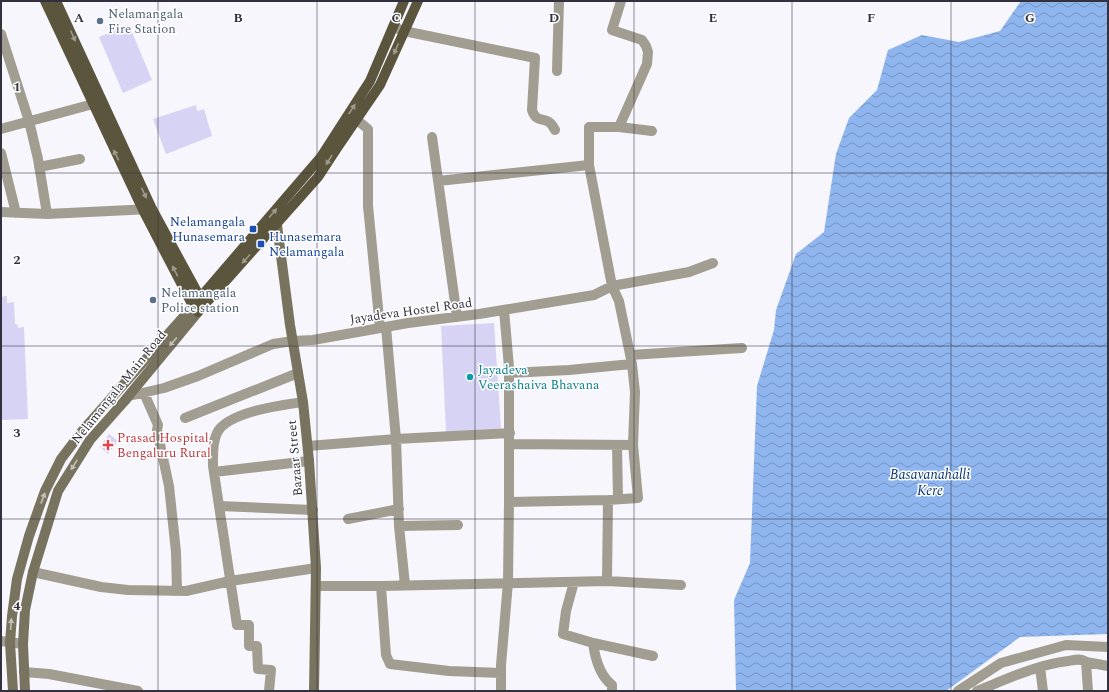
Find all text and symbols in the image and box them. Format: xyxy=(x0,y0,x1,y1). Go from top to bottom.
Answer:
place label: Nelamangala Fire Station xyxy=(108,4,184,39)
text: A xyxy=(74,8,84,28)
text: B xyxy=(233,8,243,28)
text: C xyxy=(391,8,401,28)
text: D xyxy=(549,8,559,28)
text: E xyxy=(709,8,718,28)
text: F xyxy=(867,8,875,28)
text: G xyxy=(1025,8,1035,28)
marker: Nelamangala Fire Station xyxy=(95,16,105,26)
one-way arrow xyxy=(70,31,76,42)
one-way arrow xyxy=(393,44,399,55)
text: 1 xyxy=(13,77,21,97)
one-way arrow xyxy=(348,104,355,115)
one-way arrow xyxy=(113,149,120,161)
one-way arrow xyxy=(325,155,333,165)
one-way arrow xyxy=(142,187,148,199)
one-way arrow xyxy=(269,208,278,218)
place label: Nelamangala Hunasemara xyxy=(170,212,246,247)
marker: Nelamangala Hunasemara xyxy=(248,224,258,234)
place label: Hunasemara Nelamangala xyxy=(269,227,345,262)
marker: Hunasemara Nelamangala xyxy=(256,239,266,249)
text: 2 xyxy=(13,250,21,270)
one-way arrow xyxy=(241,254,250,265)
one-way arrow xyxy=(171,265,178,277)
place label: Nelamangala Police station xyxy=(161,283,240,318)
street label: Jayadeva Hostel Road xyxy=(349,293,473,329)
marker: Nelamangala Police station xyxy=(148,295,158,305)
street label: Nelamangala Main Road xyxy=(67,326,171,448)
one-way arrow xyxy=(169,337,177,348)
place label: Jayadeva Veerashaiva Bhavana xyxy=(478,360,600,395)
marker: Jayadeva Veerashaiva Bhavana xyxy=(465,372,475,382)
street label: Bazaar Street xyxy=(282,419,308,497)
text: 3 xyxy=(13,423,21,443)
place label: Prasad Hospital, Bengaluru Rural xyxy=(117,428,212,463)
marker: Prasad Hospital, Bengaluru Rural xyxy=(102,439,114,451)
one-way arrow xyxy=(71,459,78,471)
water label: Basavanahalli Kere xyxy=(890,464,970,501)
one-way arrow xyxy=(40,492,46,504)
text: 4 xyxy=(13,596,21,616)
one-way arrow xyxy=(8,618,15,630)

